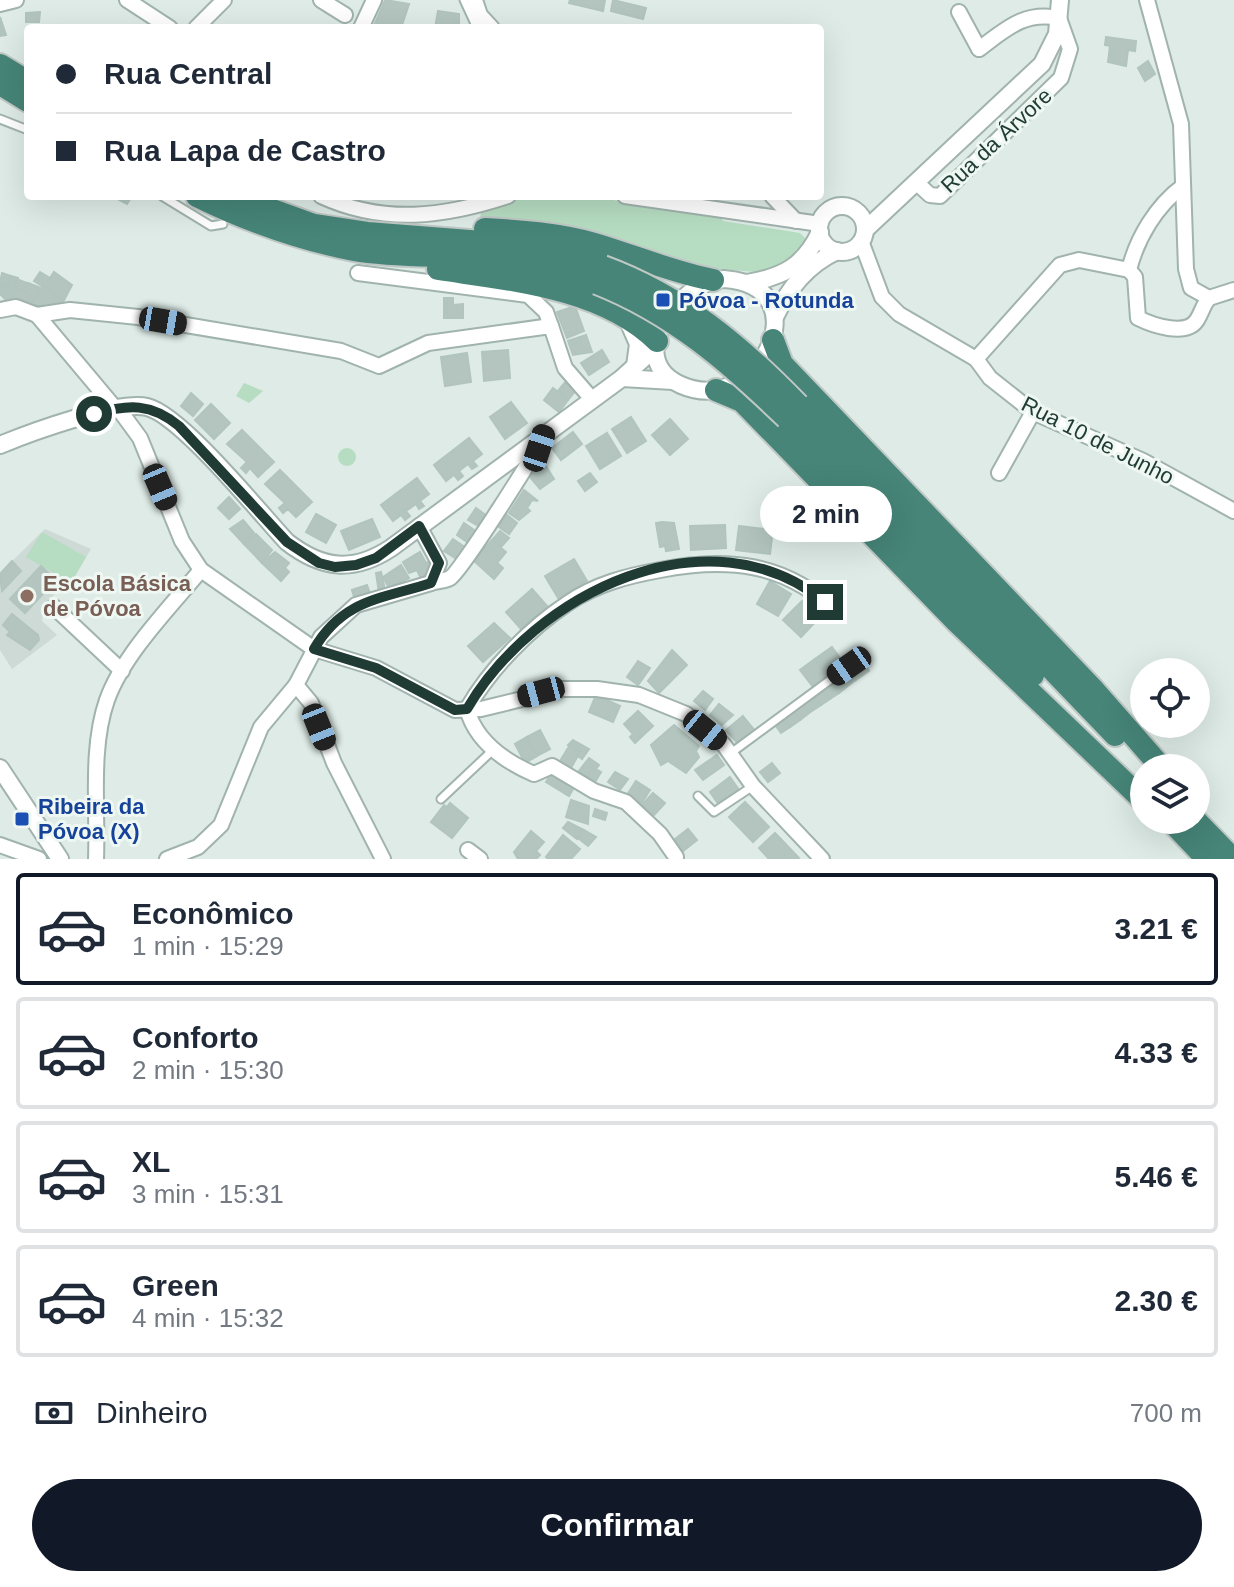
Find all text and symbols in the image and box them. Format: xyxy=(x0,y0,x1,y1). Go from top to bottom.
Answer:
text: Rua Central xyxy=(104,57,272,90)
street label: Rua da Árvore xyxy=(936,83,1057,198)
text: Rua Lapa de Castro xyxy=(104,134,386,167)
place label: Póvoa - Rotunda xyxy=(679,288,855,313)
marker: Póvoa - Rotunda xyxy=(654,291,672,309)
car xyxy=(137,305,189,337)
street label: Rua 10 de Junho xyxy=(1017,391,1178,490)
route start xyxy=(76,396,112,432)
car xyxy=(520,421,558,475)
car xyxy=(140,460,180,514)
callout: 2 min xyxy=(759,486,891,542)
text: 2 min xyxy=(792,499,860,529)
place label: Escola Básica de Póvoa xyxy=(43,571,192,621)
route end xyxy=(807,584,843,620)
marker: Escola Básica de Póvoa xyxy=(18,587,36,605)
car xyxy=(822,642,876,690)
map controls xyxy=(1130,658,1210,834)
button: locate xyxy=(1130,658,1210,738)
car xyxy=(515,674,567,710)
car xyxy=(299,700,339,754)
car xyxy=(679,706,731,754)
button: layers xyxy=(1130,754,1210,834)
place label: Ribeira da Póvoa (X) xyxy=(38,794,145,844)
marker: Ribeira da Póvoa (X) xyxy=(13,810,31,828)
icon: car xyxy=(36,893,108,965)
text: Econômico xyxy=(132,897,294,930)
text: 3.21 € xyxy=(1115,912,1198,945)
text: 1 min · 15:29 xyxy=(132,931,284,961)
icon: car xyxy=(36,1017,108,1089)
text: Conforto xyxy=(132,1021,259,1054)
text: 4.33 € xyxy=(1115,1036,1198,1069)
text: 2 min · 15:30 xyxy=(132,1055,284,1085)
icon: car xyxy=(36,1141,108,1213)
text: XL xyxy=(132,1145,170,1178)
text: 5.46 € xyxy=(1115,1160,1198,1193)
text: 3 min · 15:31 xyxy=(132,1179,284,1209)
icon: car xyxy=(36,1265,108,1337)
text: Green xyxy=(132,1269,219,1302)
text: 2.30 € xyxy=(1115,1284,1198,1317)
text: 4 min · 15:32 xyxy=(132,1303,284,1333)
icon: cash xyxy=(32,1391,76,1435)
text: Dinheiro xyxy=(96,1396,208,1429)
text: 700 m xyxy=(1130,1398,1202,1428)
button: Confirmar xyxy=(32,1479,1202,1571)

